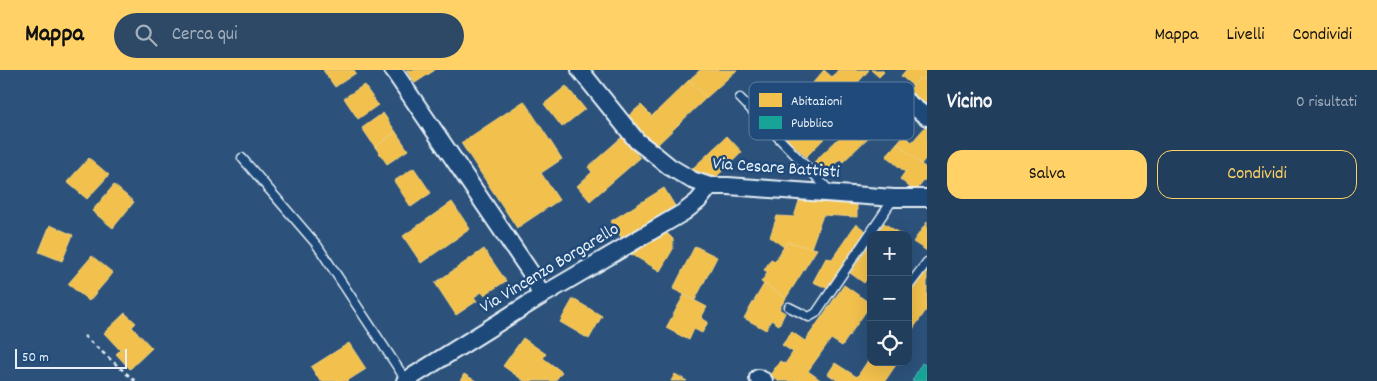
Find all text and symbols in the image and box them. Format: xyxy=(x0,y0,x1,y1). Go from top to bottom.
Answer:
search box xyxy=(114,13,464,58)
text: Mappa xyxy=(25,18,84,52)
icon: search xyxy=(132,21,160,49)
text: Cerca qui xyxy=(172,22,238,49)
text: Mappa xyxy=(1155,23,1199,48)
text: Livelli xyxy=(1227,23,1265,48)
text: Condividi xyxy=(1293,23,1352,48)
legend xyxy=(749,82,914,140)
text: Vicino xyxy=(947,88,992,118)
text: 0 risultati xyxy=(1296,91,1357,114)
text: Abitazioni xyxy=(791,92,843,112)
text: Pubblico xyxy=(791,114,833,134)
button: Salva xyxy=(947,150,1147,199)
button: Condividi xyxy=(1157,150,1357,199)
street label: Via Cesare Battisti xyxy=(712,152,840,186)
street label: Via Vincenzo Borgarello xyxy=(476,218,624,320)
map controls xyxy=(867,231,912,366)
button: + xyxy=(867,231,912,276)
button: − xyxy=(867,276,912,321)
button: locate xyxy=(867,321,912,366)
scale bar xyxy=(15,346,128,369)
text: 50 m xyxy=(22,348,49,368)

